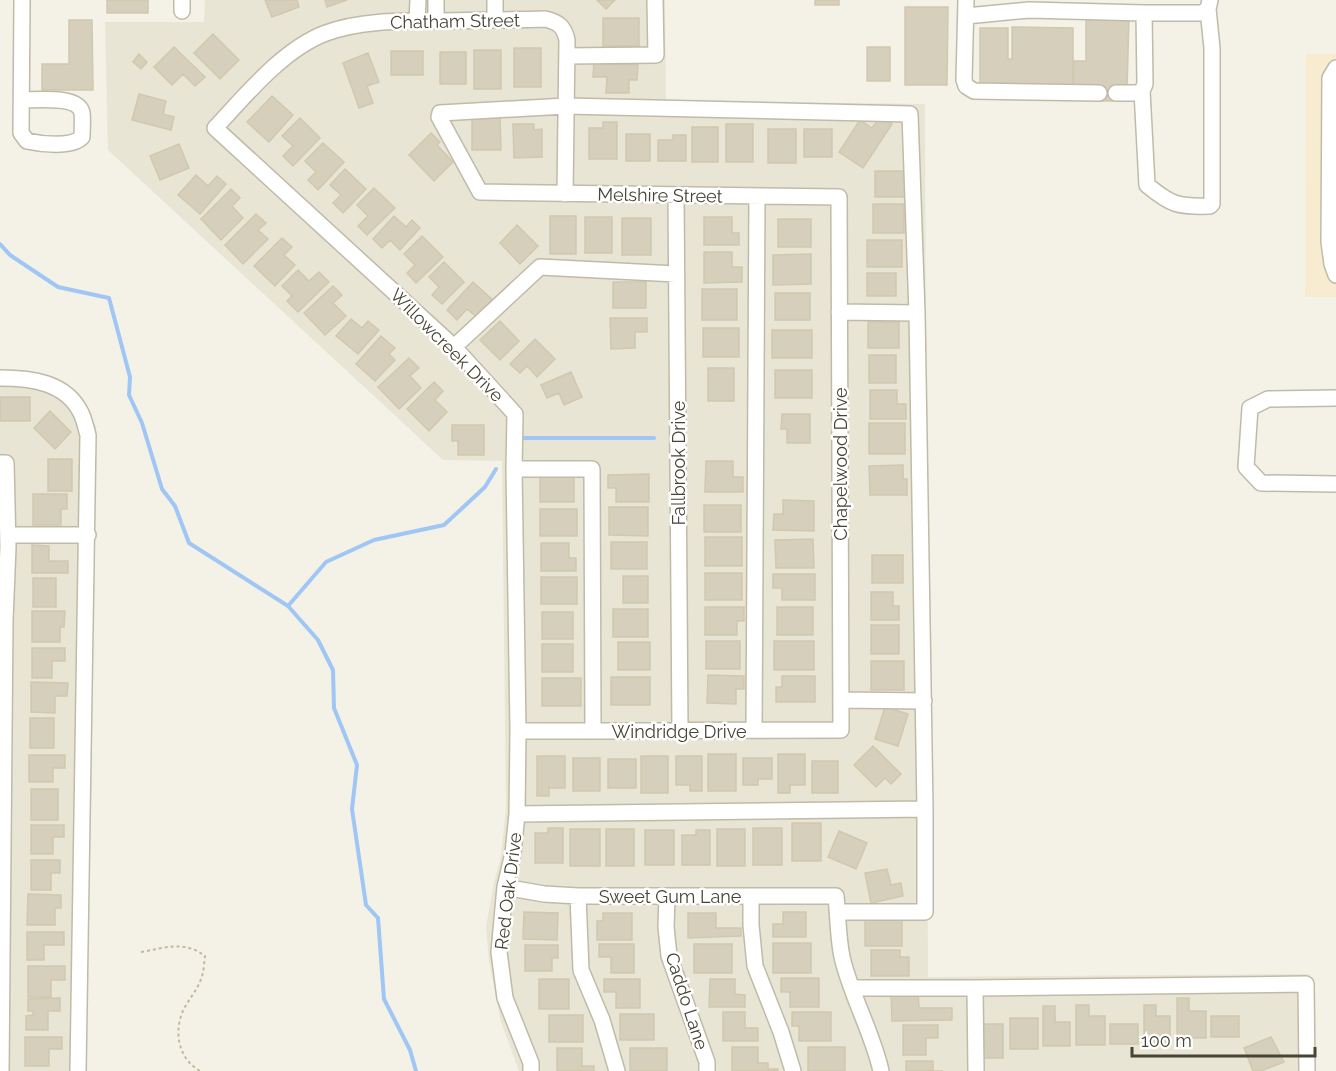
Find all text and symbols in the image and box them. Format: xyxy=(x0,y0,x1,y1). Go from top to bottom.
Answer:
street label: Chatham Street xyxy=(390,9,520,33)
street label: Melshire Street xyxy=(597,183,723,207)
street label: Willowcreek Drive xyxy=(386,284,508,406)
street label: Chapelwood Drive xyxy=(830,387,851,541)
street label: Fallbrook Drive xyxy=(668,400,689,525)
street label: Windridge Drive xyxy=(611,721,747,742)
street label: Red Oak Drive xyxy=(490,831,526,951)
street label: Sweet Gum Lane xyxy=(599,886,742,907)
street label: Caddo Lane xyxy=(661,950,713,1053)
scale bar xyxy=(1132,1020,1315,1058)
text: 100 m xyxy=(1141,1030,1192,1051)

